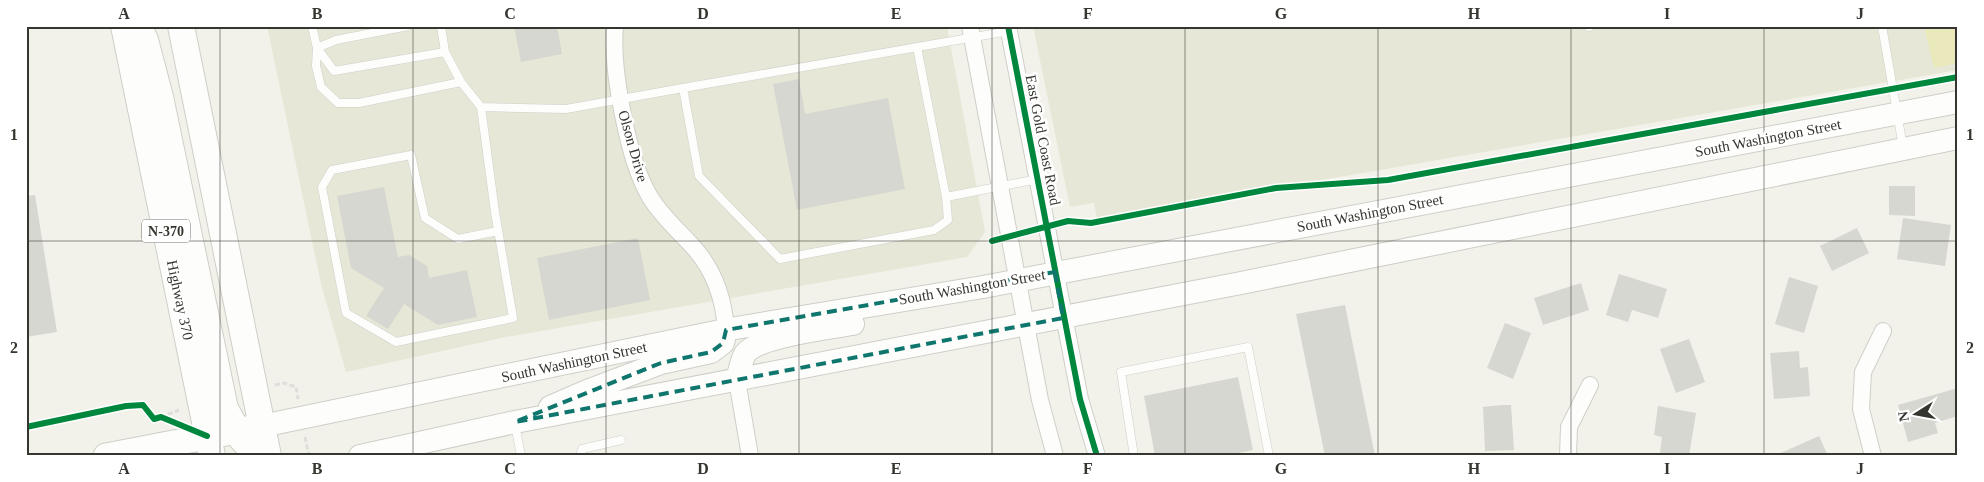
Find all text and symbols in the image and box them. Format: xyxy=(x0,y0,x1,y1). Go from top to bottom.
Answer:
text: A xyxy=(118,5,130,22)
text: B xyxy=(312,5,323,22)
text: C xyxy=(504,5,516,22)
text: D xyxy=(697,5,709,22)
text: E xyxy=(891,5,901,22)
text: F xyxy=(1083,5,1093,22)
text: G xyxy=(1275,5,1288,22)
text: H xyxy=(1468,5,1481,22)
text: I xyxy=(1664,5,1670,22)
text: J xyxy=(1856,5,1864,22)
street label: East Gold Coast Road xyxy=(1022,73,1064,207)
street label: Olson Drive xyxy=(615,108,651,184)
street label: South Washington Street xyxy=(1694,116,1843,160)
text: 1 xyxy=(10,126,18,143)
text: 1 xyxy=(1966,126,1974,143)
street label: South Washington Street xyxy=(1296,191,1445,235)
road number: N-370 xyxy=(142,220,190,242)
street label: Highway 370 xyxy=(164,259,196,341)
street label: South Washington Street xyxy=(897,266,1047,308)
text: 2 xyxy=(10,339,18,356)
street label: South Washington Street xyxy=(500,339,649,385)
text: 2 xyxy=(1966,339,1974,356)
north arrow xyxy=(1892,390,1942,440)
text: N xyxy=(1895,410,1912,423)
text: A xyxy=(118,460,130,477)
text: B xyxy=(312,460,323,477)
text: C xyxy=(504,460,516,477)
text: D xyxy=(697,460,709,477)
text: E xyxy=(891,460,901,477)
text: F xyxy=(1083,460,1093,477)
text: G xyxy=(1275,460,1288,477)
text: H xyxy=(1468,460,1481,477)
text: I xyxy=(1664,460,1670,477)
text: J xyxy=(1856,460,1864,477)

